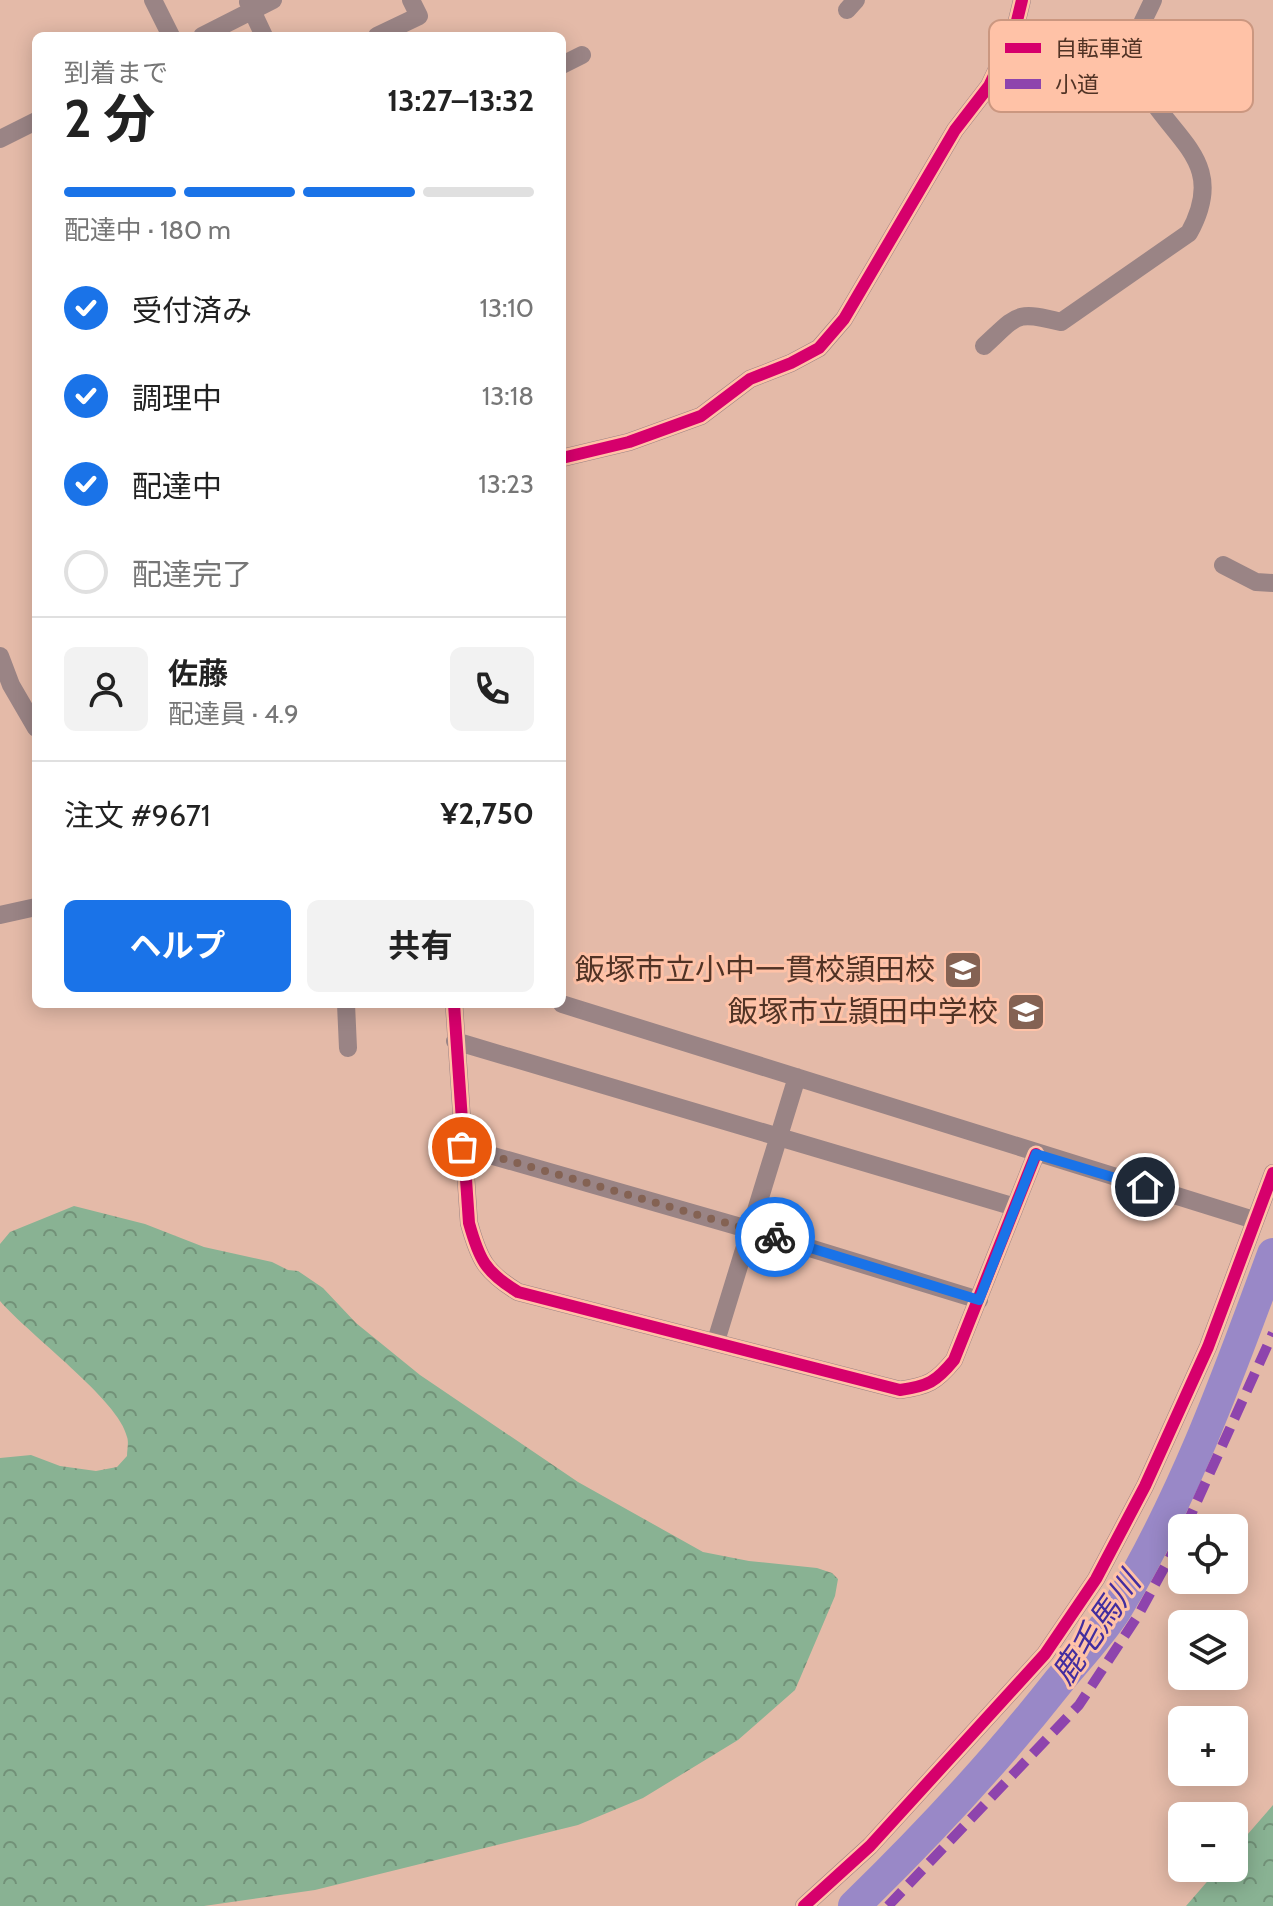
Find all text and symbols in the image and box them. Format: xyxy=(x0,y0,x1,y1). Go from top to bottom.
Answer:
legend xyxy=(989,20,1253,112)
text: 自転車道 xyxy=(1055,35,1143,62)
text: 到着まで xyxy=(64,57,168,89)
text: 小道 xyxy=(1055,71,1099,98)
text: 13:27–13:32 xyxy=(387,82,534,119)
text: 2 分 xyxy=(64,87,155,150)
text: 配達中 · 180 m xyxy=(64,214,231,246)
icon: check xyxy=(64,286,108,330)
text: 受付済み xyxy=(132,292,252,329)
text: 13:10 xyxy=(479,292,534,324)
icon: check xyxy=(64,374,108,418)
text: 調理中 xyxy=(132,380,222,417)
text: 13:18 xyxy=(482,380,534,412)
icon: check xyxy=(64,462,108,506)
text: 配達中 xyxy=(132,468,222,505)
text: 13:23 xyxy=(478,468,534,500)
text: 配達完了 xyxy=(132,556,252,593)
button: person xyxy=(64,647,148,731)
button: phone xyxy=(450,647,534,731)
text: 佐藤 xyxy=(168,655,228,692)
text: 配達員 · 4.9 xyxy=(168,698,299,730)
text: ¥2,750 xyxy=(440,795,534,832)
text: 注文 #9671 xyxy=(64,797,211,834)
button: ヘルプ xyxy=(64,900,291,992)
button: 共有 xyxy=(307,900,534,992)
school or university icon: 飯塚市立小中一貫校頴田校 xyxy=(942,949,984,991)
place label: 飯塚市立小中一貫校頴田校 xyxy=(575,951,935,988)
school or university icon: 飯塚市立頴田中学校 xyxy=(1005,991,1047,1033)
place label: 飯塚市立頴田中学校 xyxy=(728,993,998,1030)
pin xyxy=(428,1113,496,1181)
icon: bag xyxy=(440,1125,484,1169)
pin xyxy=(1111,1153,1179,1221)
icon: home xyxy=(1123,1165,1167,1209)
courier xyxy=(735,1197,815,1277)
icon: bike xyxy=(753,1215,797,1259)
map controls xyxy=(1168,1514,1248,1882)
button: locate xyxy=(1168,1514,1248,1594)
water label: 鹿毛馬川 xyxy=(1043,1562,1150,1691)
button: layers xyxy=(1168,1610,1248,1690)
button: + xyxy=(1168,1706,1248,1786)
button: − xyxy=(1168,1802,1248,1882)

